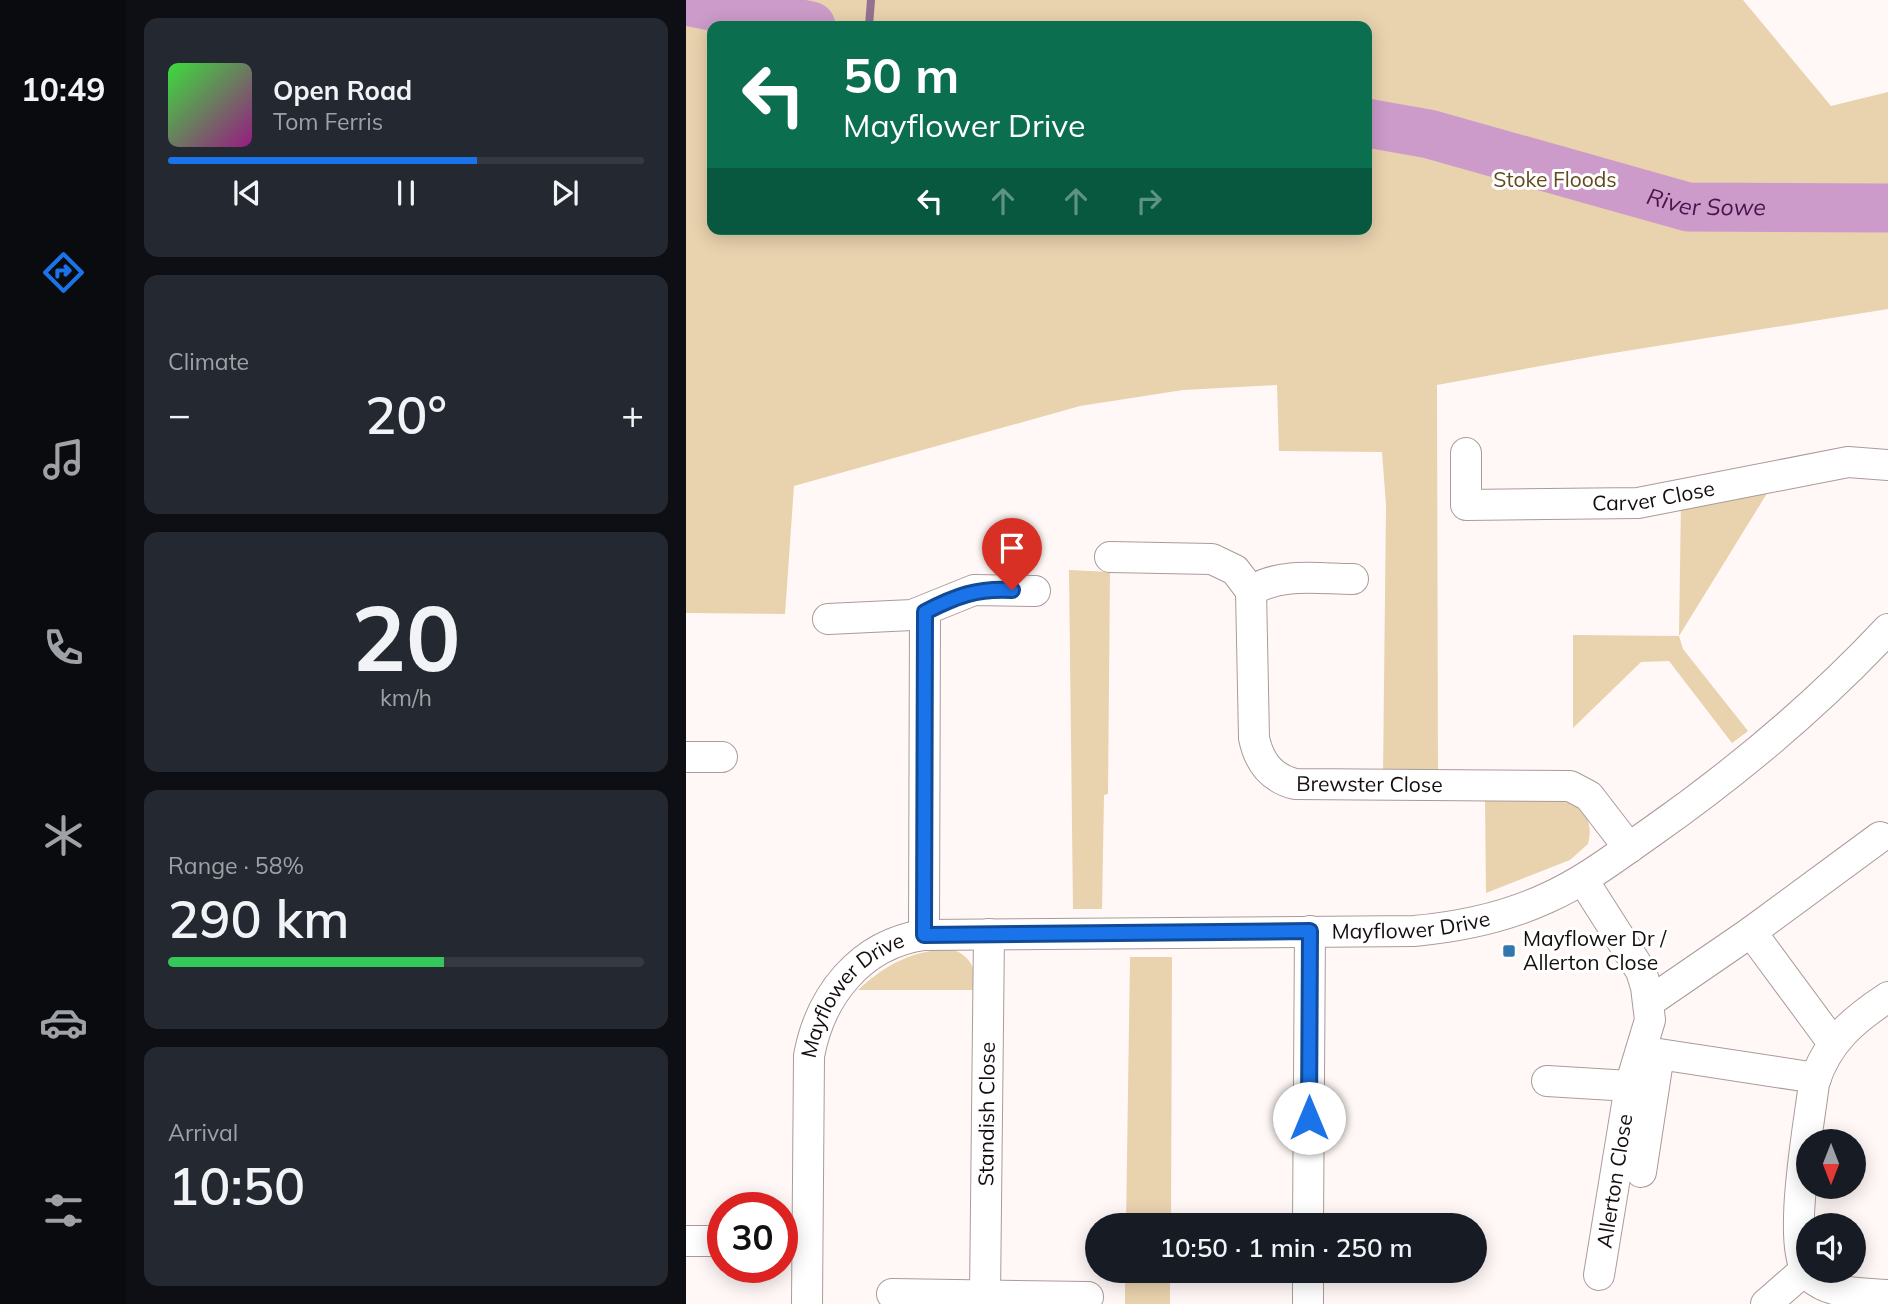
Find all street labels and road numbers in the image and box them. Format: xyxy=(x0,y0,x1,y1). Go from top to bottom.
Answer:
street label: Carver Close xyxy=(1592,474,1717,516)
street label: Brewster Close xyxy=(1296,770,1443,797)
street label: Mayflower Drive xyxy=(1332,905,1493,944)
street label: Mayflower Drive xyxy=(795,926,907,1060)
street label: Standish Close xyxy=(972,1042,1000,1186)
street label: Allerton Close xyxy=(1591,1112,1637,1250)

